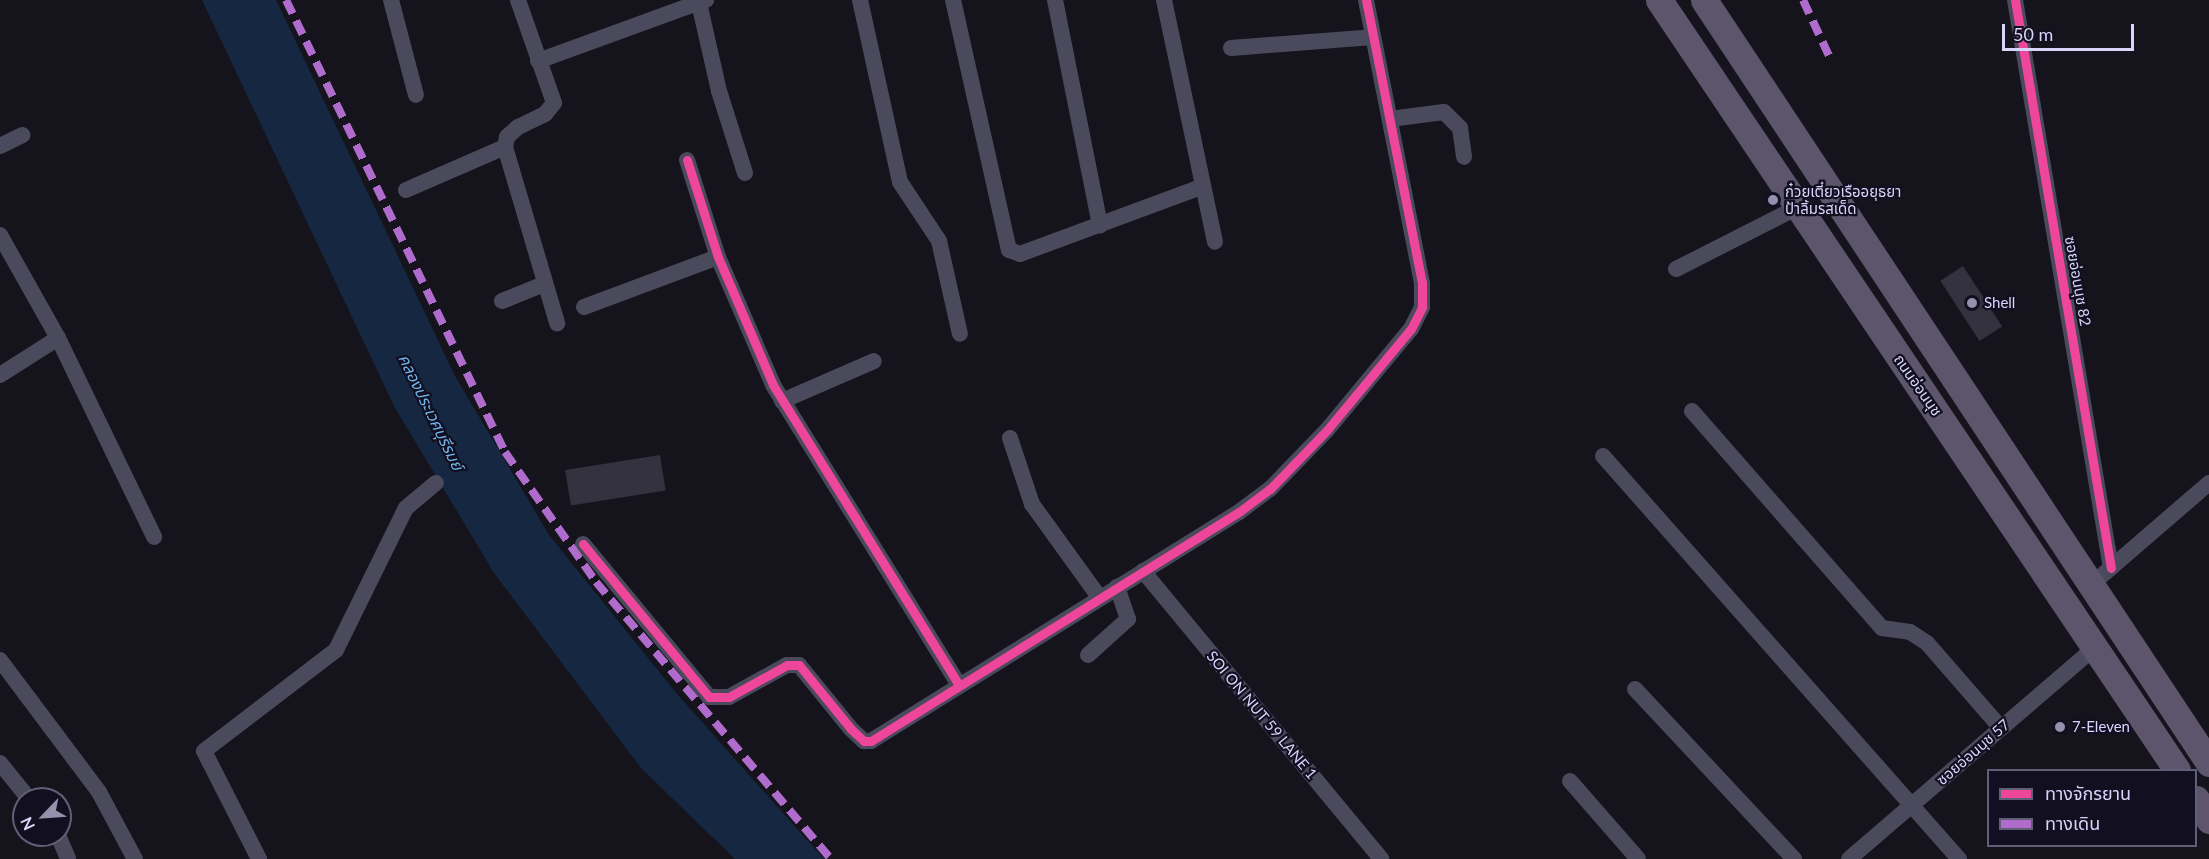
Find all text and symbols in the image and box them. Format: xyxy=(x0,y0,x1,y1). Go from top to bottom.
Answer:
scale bar xyxy=(2005,12,2137,50)
text: 50 m xyxy=(2013,23,2053,45)
place label: ก๋วยเตี๋ยวเรืออยุธยา ป้าลิ้มรสเด็ด xyxy=(1785,182,1901,217)
marker: ก๋วยเตี๋ยวเรืออยุธยา ป้าลิ้มรสเด็ด xyxy=(1766,193,1780,207)
street label: ซอยอ่อนนุช 82 xyxy=(2061,235,2095,327)
place label: Shell xyxy=(1984,294,2015,312)
marker: Shell xyxy=(1965,296,1979,310)
water label: คลองประเวศบุรีรมย์ xyxy=(395,351,467,473)
street label: ถนนอ่อนนุช xyxy=(1890,351,1946,419)
street label: SOI ON NUT 59 LANE 1 xyxy=(1203,647,1321,783)
street label: ซอยอ่อนนุช 57 xyxy=(1933,715,2013,789)
place label: 7-Eleven xyxy=(2072,718,2130,736)
marker: 7-Eleven xyxy=(2053,720,2067,734)
legend xyxy=(1987,769,2197,847)
text: ทางจักรยาน xyxy=(2045,782,2131,804)
north arrow xyxy=(12,787,72,847)
text: ทางเดิน xyxy=(2045,812,2100,834)
text: N xyxy=(16,814,38,834)

